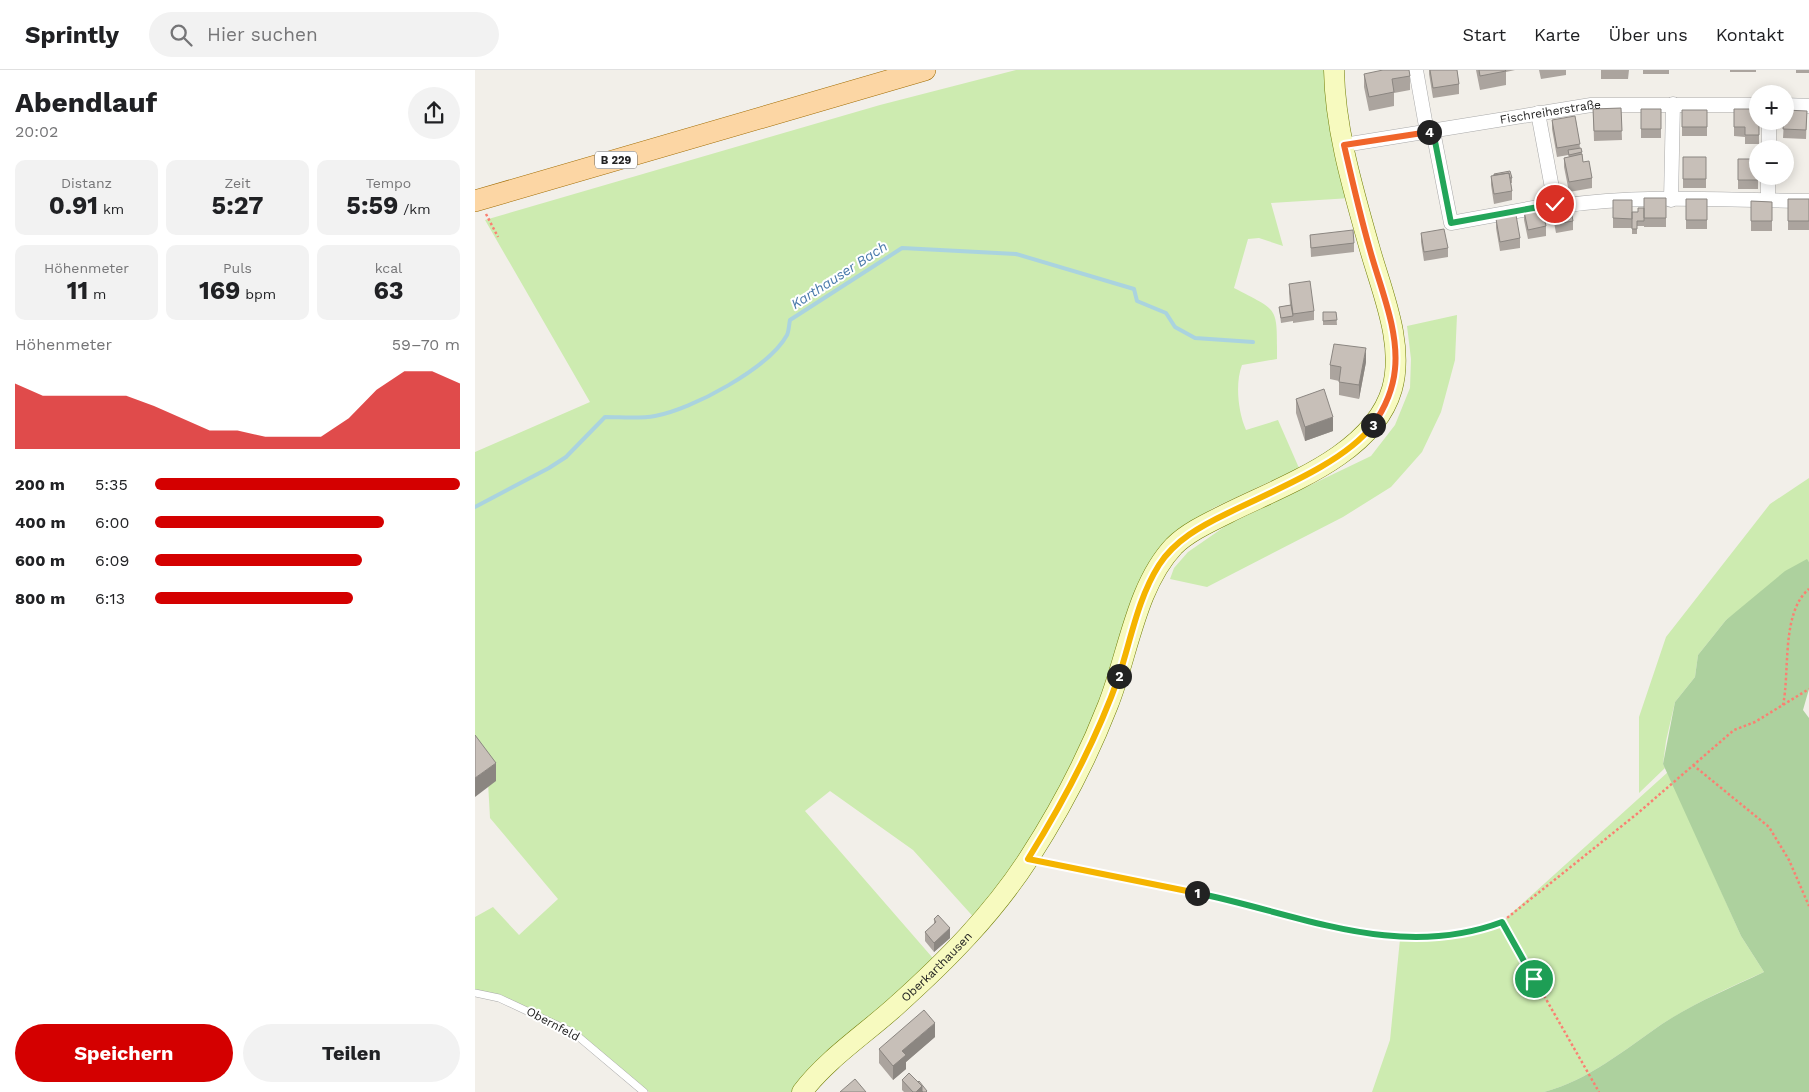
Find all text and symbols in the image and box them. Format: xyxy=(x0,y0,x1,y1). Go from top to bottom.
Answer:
search box xyxy=(149,12,499,57)
text: Sprintly xyxy=(25,21,119,49)
icon: search xyxy=(167,21,195,49)
text: Hier suchen xyxy=(207,23,318,46)
text: Start xyxy=(1462,24,1506,45)
text: Karte xyxy=(1534,24,1581,45)
text: Über uns xyxy=(1609,24,1688,45)
text: Kontakt xyxy=(1716,24,1784,45)
map controls xyxy=(1749,85,1794,185)
button: + xyxy=(1749,85,1794,130)
text: Abendlauf xyxy=(15,86,157,119)
button: share xyxy=(408,87,460,139)
street label: Fischreiherstraße xyxy=(1499,98,1601,127)
pin: 4 xyxy=(1417,120,1441,144)
text: 20:02 xyxy=(15,122,58,141)
text: 4 xyxy=(1425,124,1434,140)
button: − xyxy=(1749,140,1794,185)
road number: B 229 xyxy=(595,152,637,168)
text: Distanz xyxy=(61,175,112,191)
text: Zeit xyxy=(224,175,251,191)
text: Tempo xyxy=(366,175,411,191)
pin xyxy=(1534,183,1576,225)
icon: check xyxy=(1541,190,1569,218)
text: 0.91 xyxy=(49,191,98,220)
text: 5:27 xyxy=(212,191,263,220)
text: 5:59 xyxy=(346,191,398,220)
text: km xyxy=(98,201,124,217)
text: /km xyxy=(398,201,431,217)
water label: Karthauser Bach xyxy=(788,238,890,312)
text: Höhenmeter xyxy=(44,260,129,276)
text: Puls xyxy=(223,260,252,276)
text: kcal xyxy=(375,260,402,276)
text: 11 xyxy=(67,276,88,305)
text: 169 xyxy=(199,276,240,305)
text: 63 xyxy=(373,276,404,305)
text: m xyxy=(88,286,106,302)
text: bpm xyxy=(240,286,276,302)
text: Höhenmeter xyxy=(15,335,112,354)
text: 59–70 m xyxy=(392,335,460,354)
pin: 3 xyxy=(1361,412,1385,438)
text: 3 xyxy=(1369,417,1378,433)
text: 200 m xyxy=(15,475,65,494)
text: 5:35 xyxy=(95,475,128,494)
text: 400 m xyxy=(15,513,66,532)
text: 6:00 xyxy=(95,513,129,532)
text: 600 m xyxy=(15,551,65,570)
text: 6:09 xyxy=(95,551,129,570)
text: 800 m xyxy=(15,589,65,608)
text: 6:13 xyxy=(95,589,125,608)
pin: 2 xyxy=(1107,664,1131,688)
text: 2 xyxy=(1115,668,1124,684)
pin: 1 xyxy=(1185,880,1209,906)
text: 1 xyxy=(1194,885,1201,901)
street label: Oberkarthausen xyxy=(898,929,975,1005)
pin xyxy=(1513,958,1555,1000)
icon: arrive xyxy=(1520,965,1548,993)
street label: Obernfeld xyxy=(524,1004,582,1044)
button: Speichern xyxy=(15,1024,233,1082)
button: Teilen xyxy=(243,1024,460,1082)

